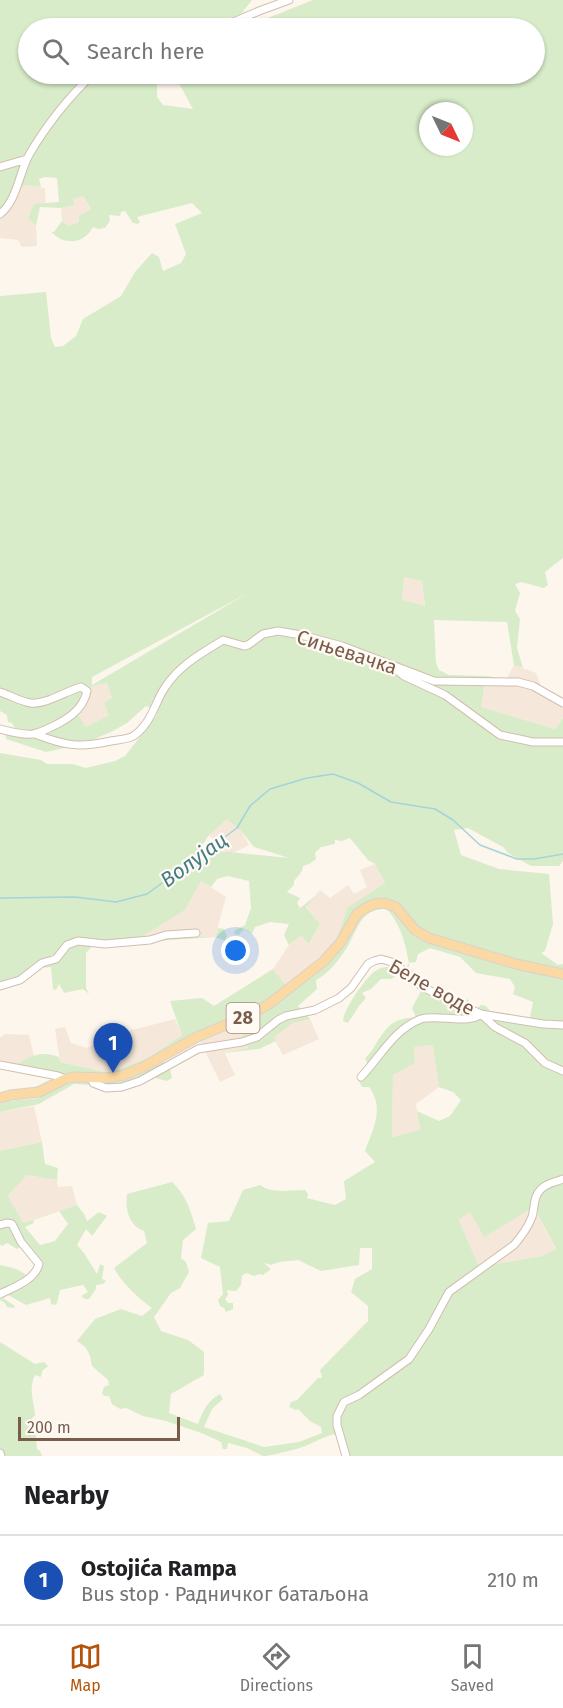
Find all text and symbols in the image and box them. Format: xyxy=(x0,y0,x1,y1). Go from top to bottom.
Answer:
search box xyxy=(18,18,545,84)
icon: search xyxy=(39,35,72,68)
text: Search here xyxy=(87,38,205,65)
north arrow xyxy=(419,102,473,156)
street label: Сињевачка xyxy=(294,625,400,679)
water label: Волујац xyxy=(155,827,233,893)
your location xyxy=(221,936,250,965)
street label: Беле воде xyxy=(385,954,479,1020)
road number: 28 xyxy=(226,1003,260,1033)
pin: 1 xyxy=(94,1024,132,1073)
scale bar xyxy=(18,1414,180,1442)
text: 200 m xyxy=(27,1418,71,1437)
text: Nearby xyxy=(24,1480,109,1511)
text: Ostojića Rampa xyxy=(81,1555,237,1582)
text: 1 xyxy=(39,1568,48,1592)
text: 210 m xyxy=(487,1568,539,1592)
text: Bus stop · Радничког батаљона xyxy=(81,1582,369,1606)
tab: Map xyxy=(69,1640,102,1695)
tab: Directions xyxy=(240,1640,313,1695)
tab: Saved xyxy=(451,1640,494,1695)

